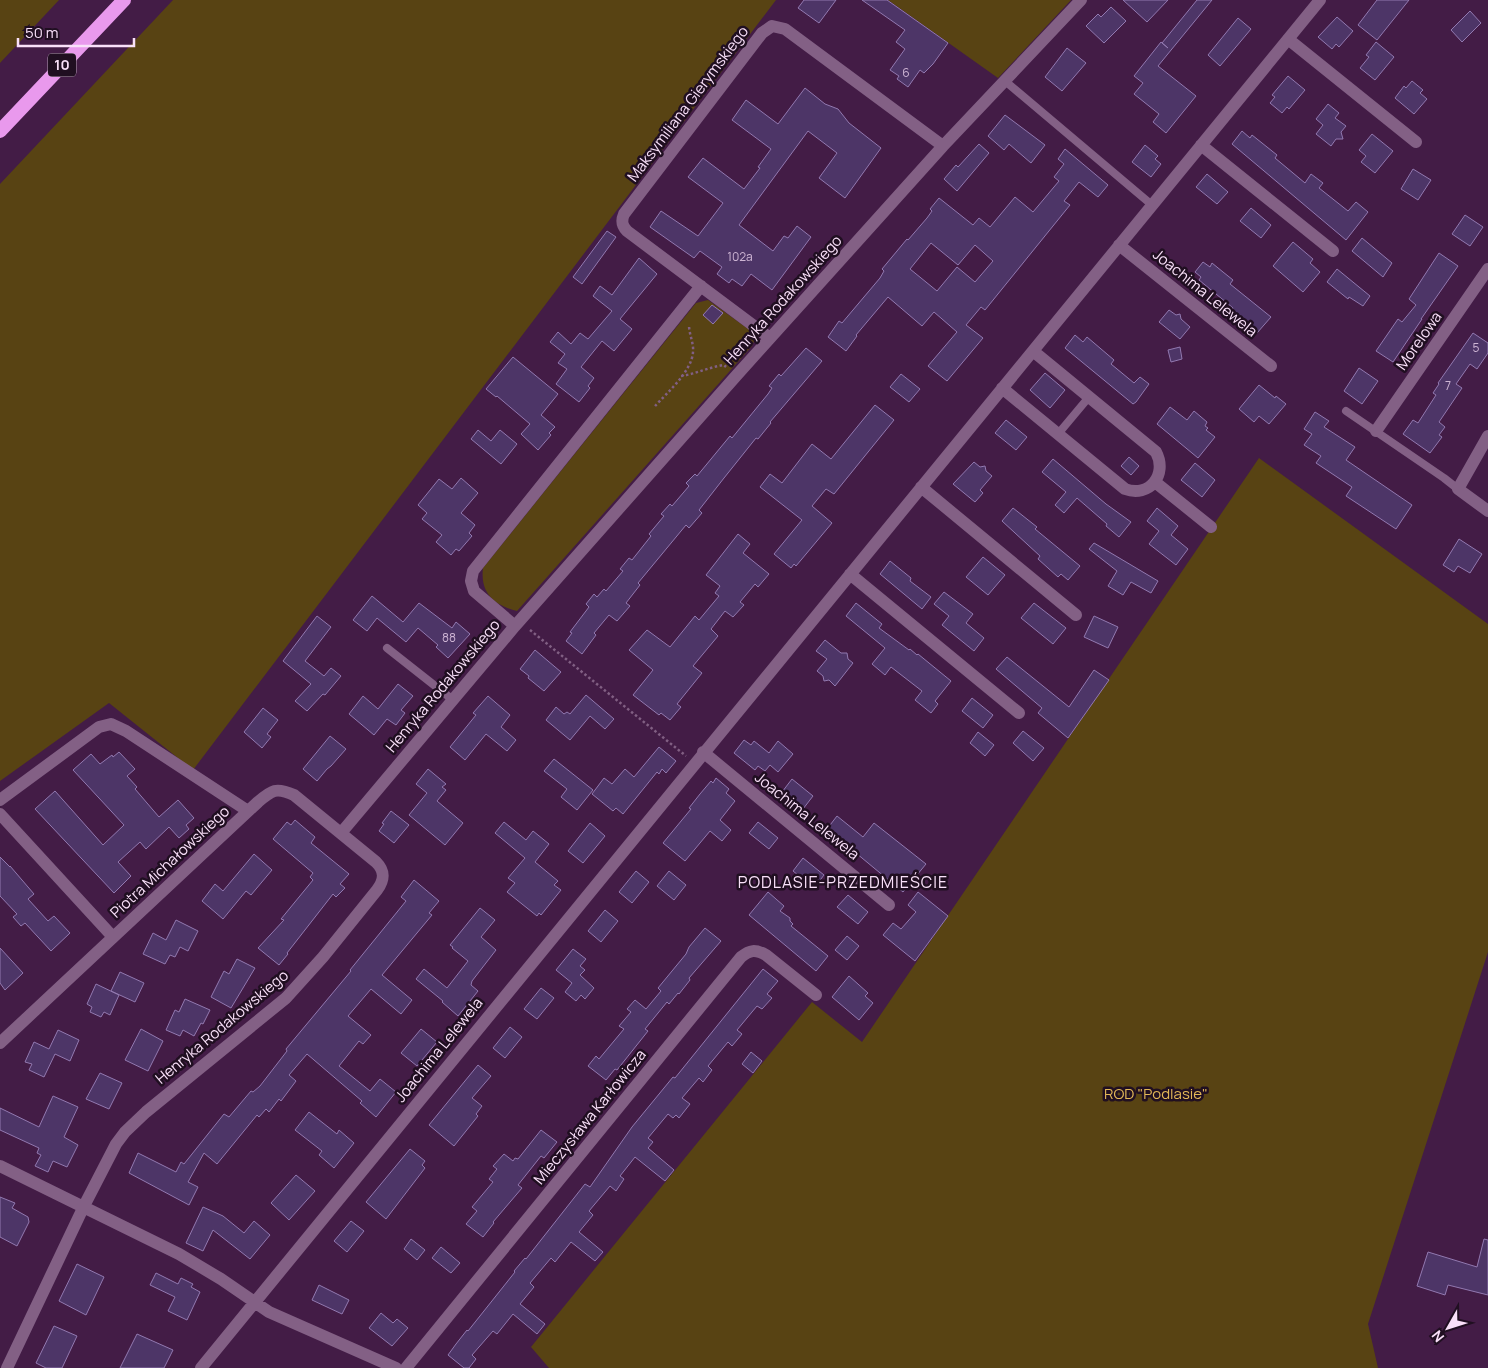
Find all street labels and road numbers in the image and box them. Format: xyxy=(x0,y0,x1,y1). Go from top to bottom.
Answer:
street label: Maksymiliana Gierymskiego xyxy=(622,22,753,186)
road number: 10 xyxy=(48,54,76,76)
street label: Henryka Rodakowskiego xyxy=(719,230,847,369)
street label: Joachima Lelewela xyxy=(1149,244,1262,341)
street label: Morelowa xyxy=(1391,307,1446,374)
street label: Henryka Rodakowskiego xyxy=(381,615,505,757)
street label: Joachima Lelewela xyxy=(751,767,864,864)
street label: Piotra Michałowskiego xyxy=(105,801,234,923)
street label: Henryka Rodakowskiego xyxy=(151,965,293,1089)
street label: Joachima Lelewela xyxy=(390,993,487,1106)
street label: Mieczysława Karłowicza xyxy=(529,1045,651,1189)

